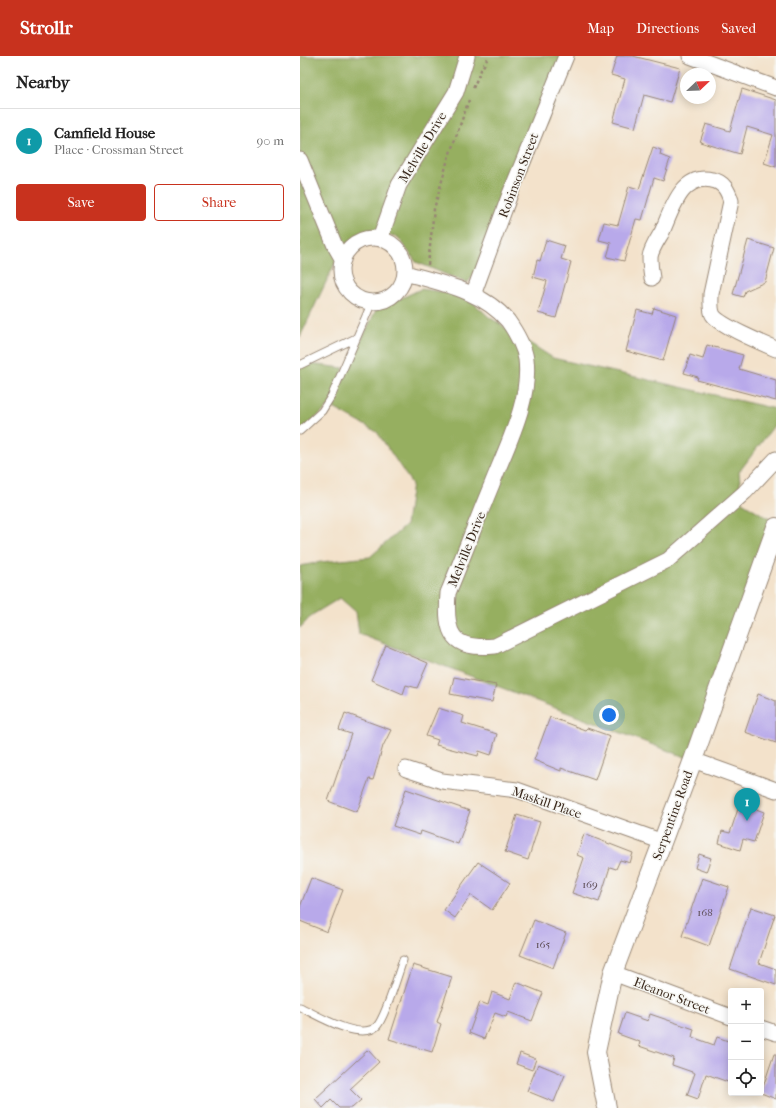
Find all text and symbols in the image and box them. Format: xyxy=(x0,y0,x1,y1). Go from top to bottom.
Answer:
text: Strollr xyxy=(20,17,73,39)
text: Map xyxy=(587,20,614,37)
text: Directions xyxy=(636,20,699,37)
text: Saved xyxy=(721,20,756,37)
north arrow xyxy=(680,68,716,104)
text: Nearby xyxy=(16,72,70,92)
street label: Melville Drive xyxy=(395,109,450,185)
text: Camfield House xyxy=(54,124,155,142)
street label: Robinson Street xyxy=(495,130,542,220)
text: 1 xyxy=(27,133,31,148)
text: 90 m xyxy=(256,133,284,148)
text: Place · Crossman Street xyxy=(54,142,184,157)
button: Save xyxy=(16,184,146,221)
button: Share xyxy=(154,184,284,221)
street label: Melville Drive xyxy=(445,509,489,589)
your location xyxy=(599,705,619,725)
street label: Serpentine Road xyxy=(649,768,696,862)
street label: Maskill Place xyxy=(510,784,584,822)
pin: 1 xyxy=(734,788,760,821)
house number: 169 xyxy=(582,878,598,891)
house number: 168 xyxy=(697,906,713,919)
house number: 165 xyxy=(536,938,551,951)
street label: Eleanor Street xyxy=(632,974,712,1017)
map controls xyxy=(728,988,764,1096)
button: + xyxy=(728,988,764,1024)
button: − xyxy=(728,1024,764,1060)
button: locate xyxy=(728,1060,764,1096)

